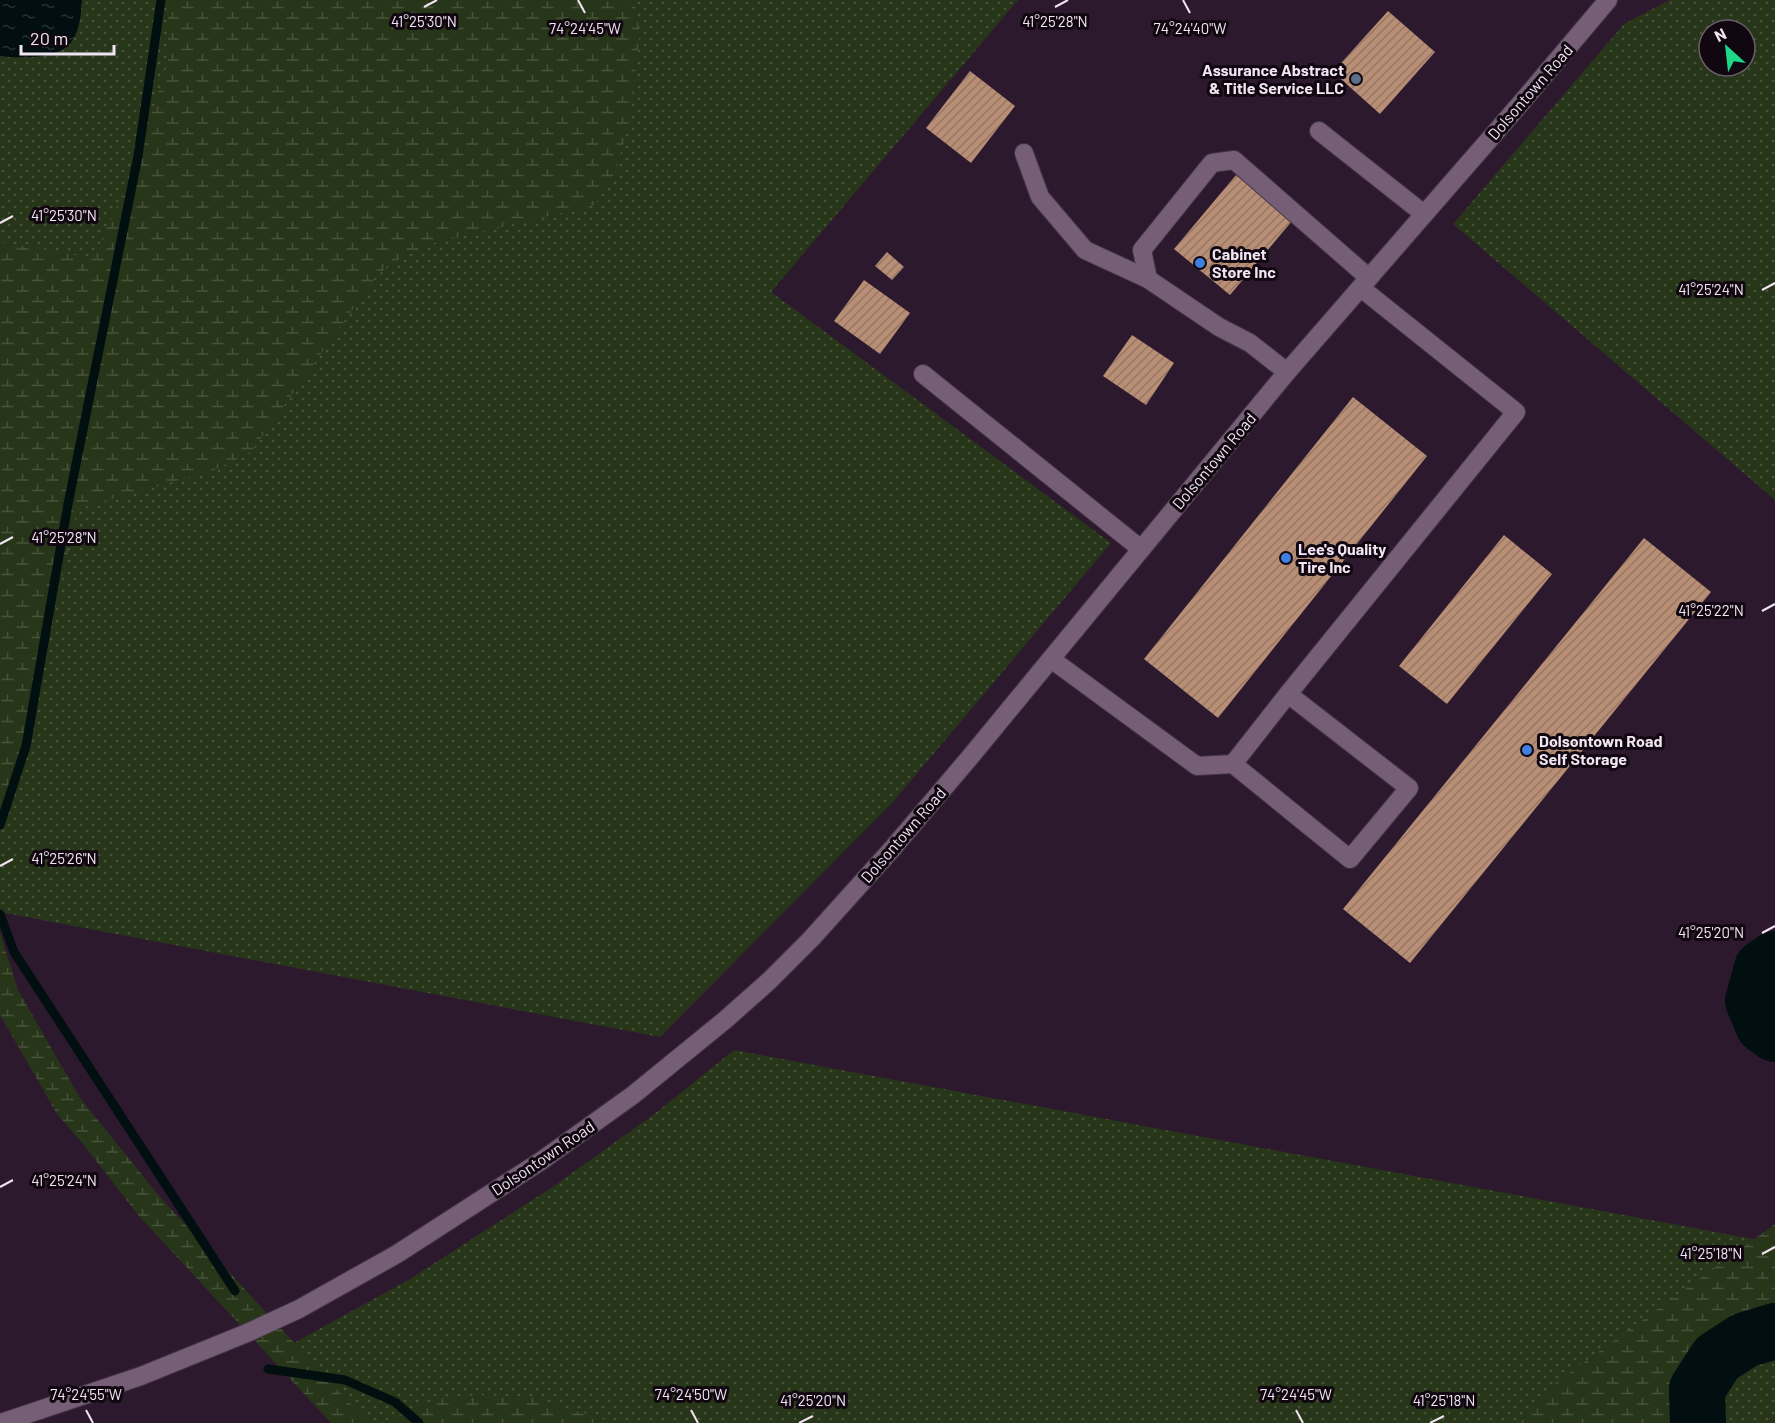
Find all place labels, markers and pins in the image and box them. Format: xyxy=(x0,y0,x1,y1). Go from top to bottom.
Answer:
place label: Assurance Abstract & Title Service LLC xyxy=(1202,60,1344,97)
marker: Assurance Abstract & Title Service LLC xyxy=(1349,72,1363,86)
place label: Cabinet Store Inc xyxy=(1212,244,1276,281)
marker: Cabinet Store Inc xyxy=(1193,256,1207,270)
place label: Lee's Quality Tire Inc xyxy=(1298,539,1386,576)
marker: Lee's Quality Tire Inc xyxy=(1279,551,1293,565)
place label: Dolsontown Road Self Storage xyxy=(1539,731,1662,768)
marker: Dolsontown Road Self Storage xyxy=(1520,743,1534,757)

